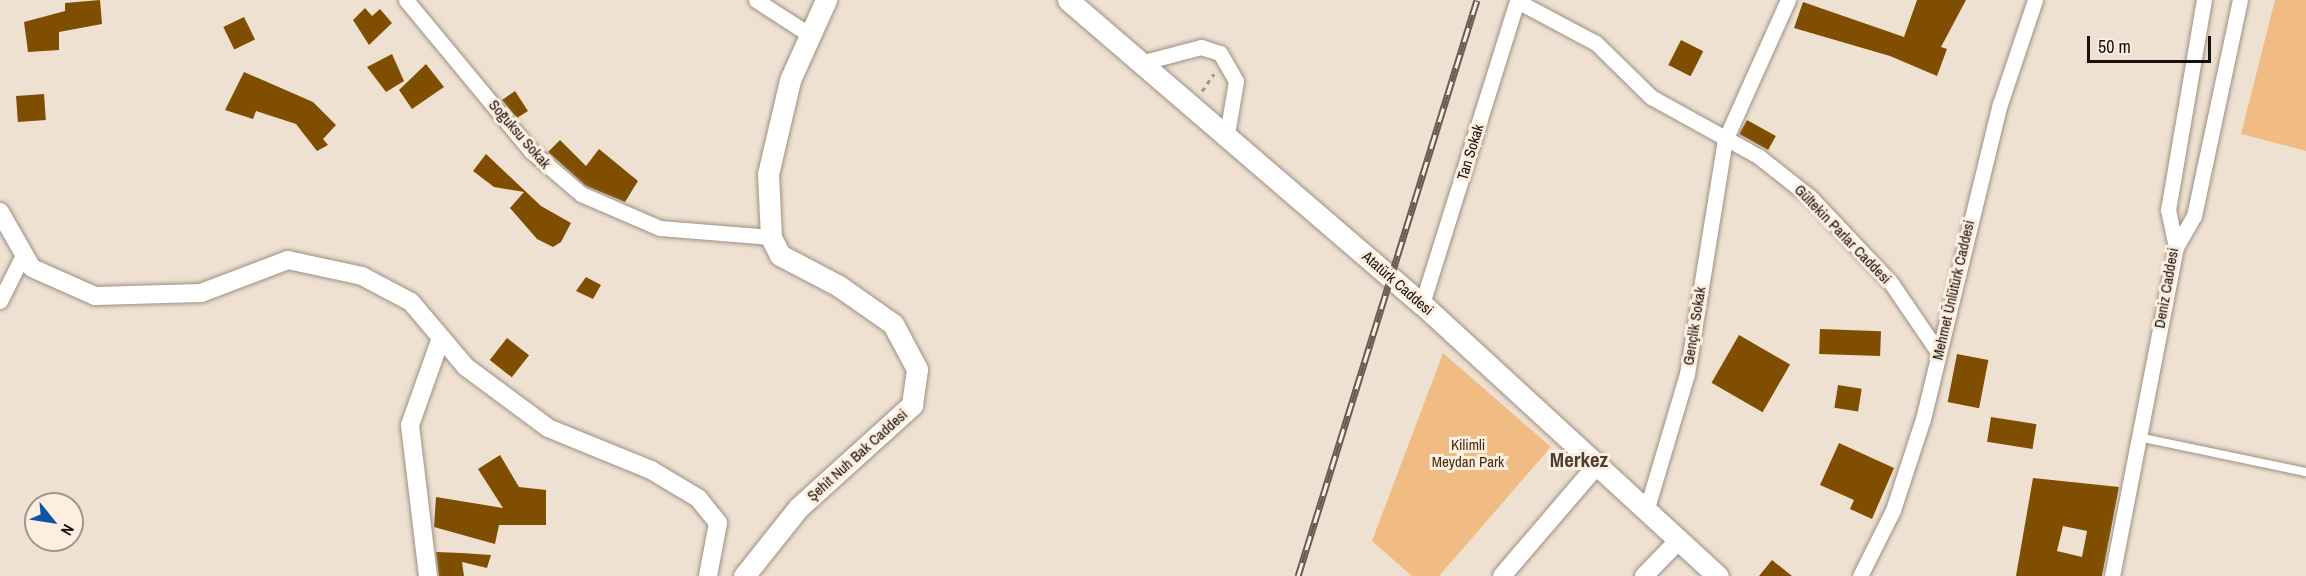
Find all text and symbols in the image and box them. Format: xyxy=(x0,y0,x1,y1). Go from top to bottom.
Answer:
scale bar xyxy=(2090,24,2214,62)
text: 50 m xyxy=(2098,34,2131,59)
street label: Soğuksu Sokak xyxy=(485,96,555,172)
street label: Tan Sokak xyxy=(1453,122,1487,182)
street label: Gültekin Parlar Caddesi xyxy=(1791,181,1895,287)
street label: Mehmet Ünlütürk Caddesi xyxy=(1928,218,1978,362)
street label: Deniz Caddesi xyxy=(2150,246,2182,330)
street label: Atatürk Caddesi xyxy=(1359,247,1437,319)
street label: Gençlik Sokak xyxy=(1679,285,1709,367)
street label: Şehit Nuh Bak Caddesi xyxy=(803,405,911,505)
park label: Kilimli Meydan Park xyxy=(1432,435,1504,470)
district label: Merkez xyxy=(1550,447,1608,473)
north arrow xyxy=(24,492,84,552)
text: N xyxy=(56,520,80,540)

